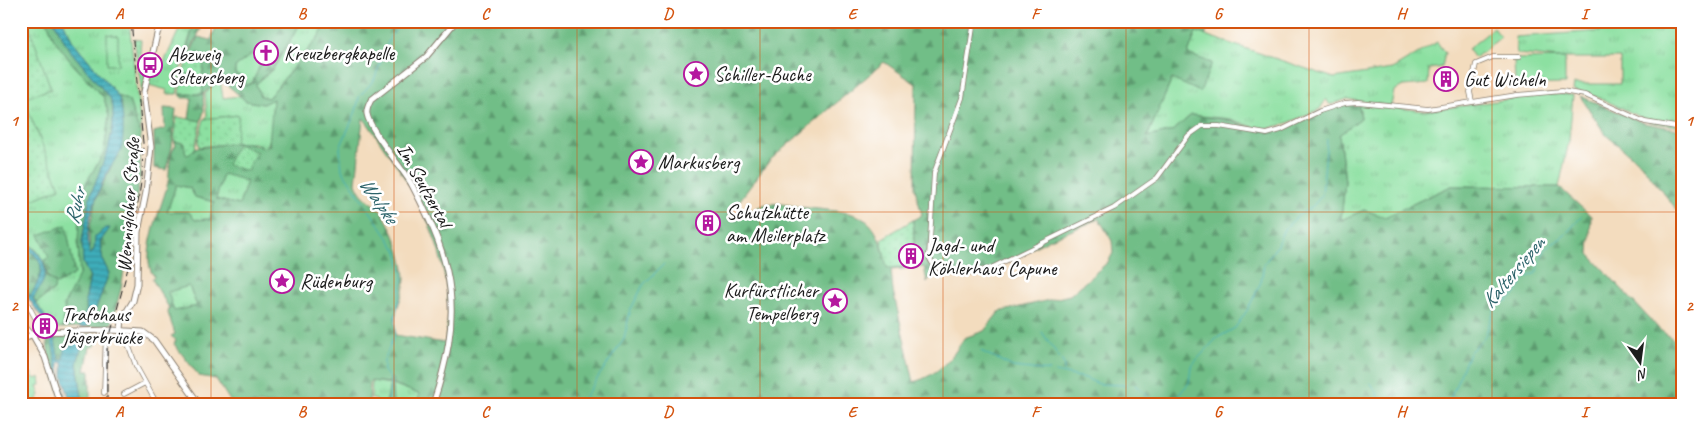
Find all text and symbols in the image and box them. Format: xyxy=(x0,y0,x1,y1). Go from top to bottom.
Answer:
text: A xyxy=(115,4,125,24)
text: B xyxy=(298,4,308,24)
text: C xyxy=(481,4,491,24)
text: D xyxy=(663,4,674,24)
text: E xyxy=(848,4,859,24)
text: F xyxy=(1031,4,1042,24)
text: G xyxy=(1214,4,1224,24)
text: H xyxy=(1396,4,1408,24)
text: I xyxy=(1581,4,1591,24)
church icon: Kreuzbergkapelle xyxy=(253,40,279,66)
place label: Kreuzbergkapelle xyxy=(284,41,396,66)
place label: Abzweig Seltersberg xyxy=(168,42,245,90)
bus stop icon: Abzweig Seltersberg xyxy=(137,52,163,78)
place icon: Schiller-Buche xyxy=(683,61,709,87)
place label: Schiller-Buche xyxy=(714,62,812,87)
building icon: Gut Wicheln xyxy=(1433,66,1459,92)
place label: Gut Wicheln xyxy=(1464,67,1547,92)
text: 1 xyxy=(10,111,19,131)
text: 1 xyxy=(1685,111,1694,131)
street label: Wennigloher Straße xyxy=(111,136,146,273)
street label: Im Seufzertal xyxy=(391,139,460,235)
place icon: Markusberg xyxy=(628,149,654,175)
place label: Markusberg xyxy=(658,150,741,175)
water label: Walpke xyxy=(354,172,406,231)
water label: Ruhr xyxy=(58,182,92,226)
place label: Schutzhütte am Meilerplatz xyxy=(726,200,827,248)
building icon: Schutzhütte am Meilerplatz xyxy=(695,210,721,236)
water label: Kaltersiepen xyxy=(1475,229,1552,313)
place label: Jagd- und Köhlerhaus Capune xyxy=(927,233,1058,281)
building icon: Jagd- und Köhlerhaus Capune xyxy=(898,243,924,269)
place icon: Rüdenburg xyxy=(269,268,295,294)
place label: Rüdenburg xyxy=(300,269,374,294)
place label: Kurfürstlicher Tempelberg xyxy=(724,278,820,326)
place icon: Kurfürstlicher Tempelberg xyxy=(822,288,848,314)
text: 2 xyxy=(10,296,19,316)
text: 2 xyxy=(1685,296,1694,316)
place label: Trafohaus Jägerbrücke xyxy=(61,302,143,350)
building icon: Trafohaus Jägerbrücke xyxy=(32,313,58,339)
north arrow xyxy=(1616,338,1666,388)
text: N xyxy=(1635,365,1649,384)
text: A xyxy=(115,402,125,422)
text: B xyxy=(298,402,308,422)
text: C xyxy=(481,402,491,422)
text: D xyxy=(663,402,674,422)
text: E xyxy=(848,402,859,422)
text: F xyxy=(1031,402,1042,422)
text: G xyxy=(1214,402,1224,422)
text: H xyxy=(1396,402,1408,422)
text: I xyxy=(1581,402,1591,422)

